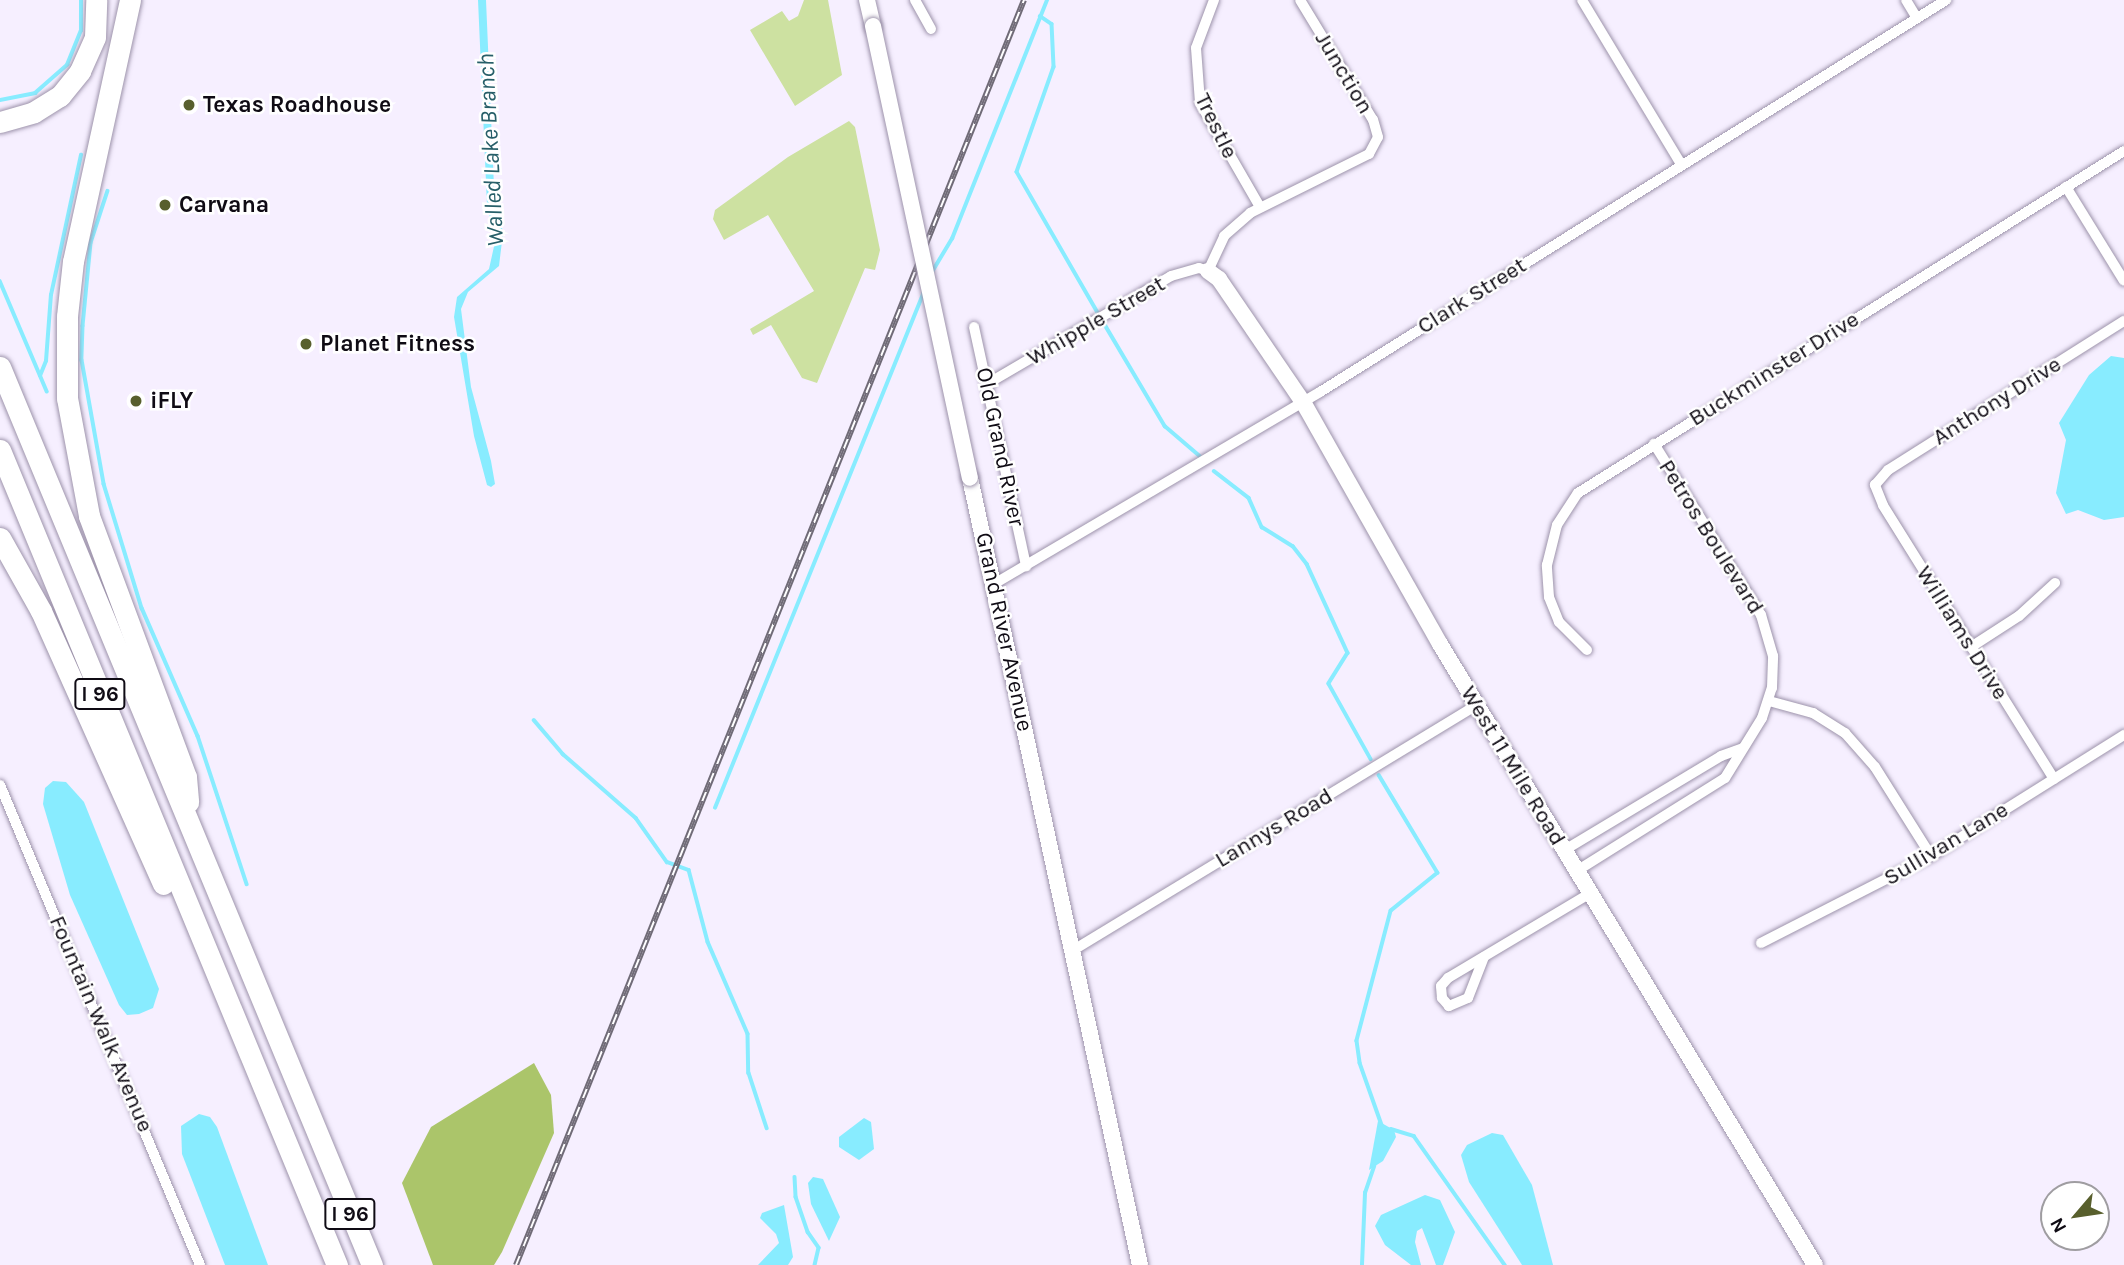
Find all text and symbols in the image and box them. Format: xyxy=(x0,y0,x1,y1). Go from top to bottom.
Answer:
street label: Junction xyxy=(1309,27,1379,119)
water label: Walled Lake Branch xyxy=(472,53,510,247)
street label: Trestle xyxy=(1188,89,1244,163)
place label: Texas Roadhouse xyxy=(203,91,391,119)
marker: Texas Roadhouse xyxy=(181,97,197,113)
place label: Carvana xyxy=(179,191,269,219)
marker: Carvana xyxy=(157,197,173,213)
street label: Clark Street xyxy=(1413,252,1531,340)
street label: Whipple Street xyxy=(1022,270,1170,372)
street label: Buckminster Drive xyxy=(1684,306,1864,432)
place label: Planet Fitness xyxy=(320,330,475,358)
marker: Planet Fitness xyxy=(298,336,314,352)
street label: Anthony Drive xyxy=(1928,351,2066,451)
street label: Old Grand River xyxy=(970,365,1030,529)
place label: iFLY xyxy=(150,387,193,415)
marker: iFLY xyxy=(128,393,144,409)
street label: Petros Boulevard xyxy=(1652,455,1770,619)
street label: Grand River Avenue xyxy=(969,530,1039,734)
street label: Williams Drive xyxy=(1910,561,2014,705)
road number: I 96 xyxy=(74,676,126,712)
street label: West 11 Mile Road xyxy=(1454,681,1572,851)
street label: Lannys Road xyxy=(1210,782,1338,874)
street label: Sullivan Lane xyxy=(1879,796,2013,892)
street label: Fountain Walk Avenue xyxy=(43,912,159,1136)
north arrow xyxy=(2040,1181,2110,1251)
road number: I 96 xyxy=(324,1196,376,1232)
text: N xyxy=(2045,1214,2071,1237)

